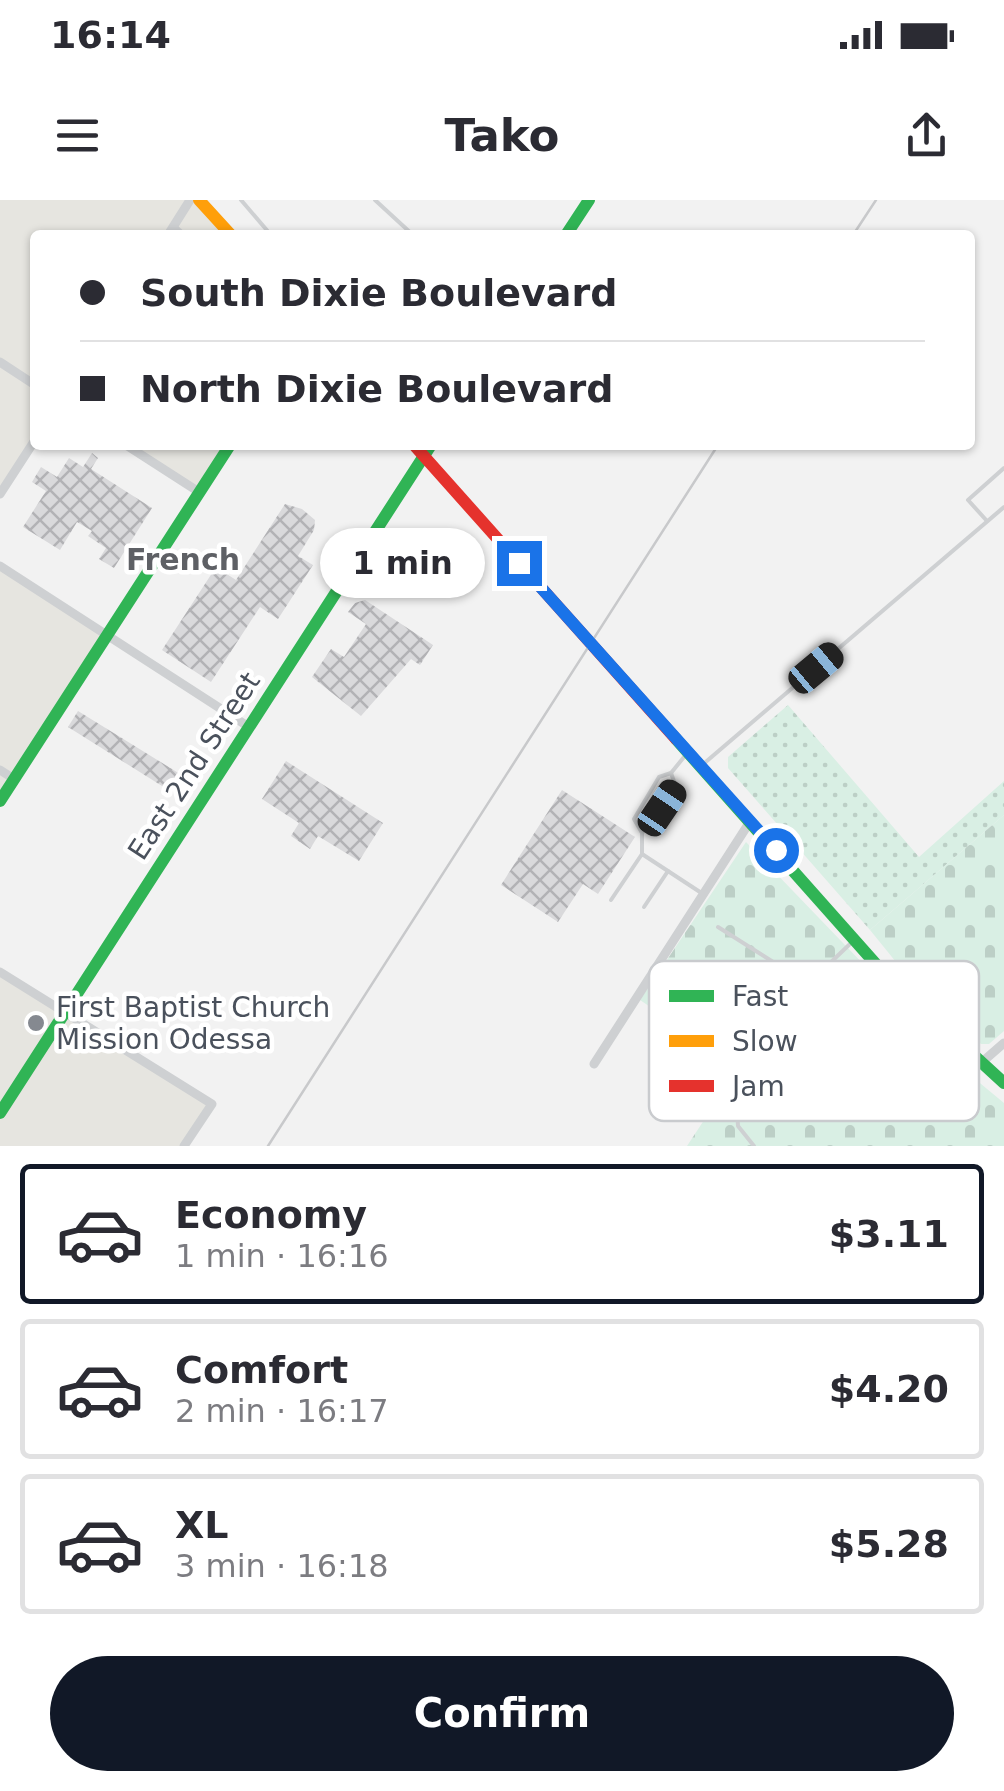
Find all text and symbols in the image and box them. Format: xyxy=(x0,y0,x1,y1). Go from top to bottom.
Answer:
text: 16:14 xyxy=(50,13,171,57)
icon: menu xyxy=(50,108,105,163)
icon: share xyxy=(899,108,954,163)
text: Tako xyxy=(445,109,559,162)
text: South Dixie Boulevard xyxy=(140,271,617,315)
text: North Dixie Boulevard xyxy=(140,367,613,411)
callout: 1 min xyxy=(319,528,484,598)
route end xyxy=(497,541,542,586)
district label: French xyxy=(126,542,240,577)
text: 1 min xyxy=(352,544,453,582)
car xyxy=(783,637,849,699)
street label: East 2nd Street xyxy=(121,666,267,866)
car xyxy=(633,775,691,841)
route start xyxy=(754,828,799,873)
legend xyxy=(649,961,979,1121)
text: Fast xyxy=(732,980,788,1013)
place label: First Baptist Church Mission Odessa xyxy=(56,991,330,1056)
marker: First Baptist Church Mission Odessa xyxy=(25,1012,47,1034)
text: Slow xyxy=(732,1025,798,1058)
text: Jam xyxy=(730,1070,785,1103)
icon: car xyxy=(55,1189,145,1279)
text: Economy xyxy=(175,1193,367,1237)
text: $3.11 xyxy=(829,1212,949,1256)
text: 1 min · 16:16 xyxy=(175,1237,389,1275)
icon: car xyxy=(55,1344,145,1434)
text: Comfort xyxy=(175,1348,348,1392)
text: $4.20 xyxy=(829,1367,949,1411)
text: 2 min · 16:17 xyxy=(175,1392,389,1430)
icon: car xyxy=(55,1499,145,1589)
text: XL xyxy=(175,1503,229,1547)
text: $5.28 xyxy=(829,1522,949,1566)
text: 3 min · 16:18 xyxy=(175,1547,389,1585)
button: Confirm xyxy=(50,1656,954,1771)

